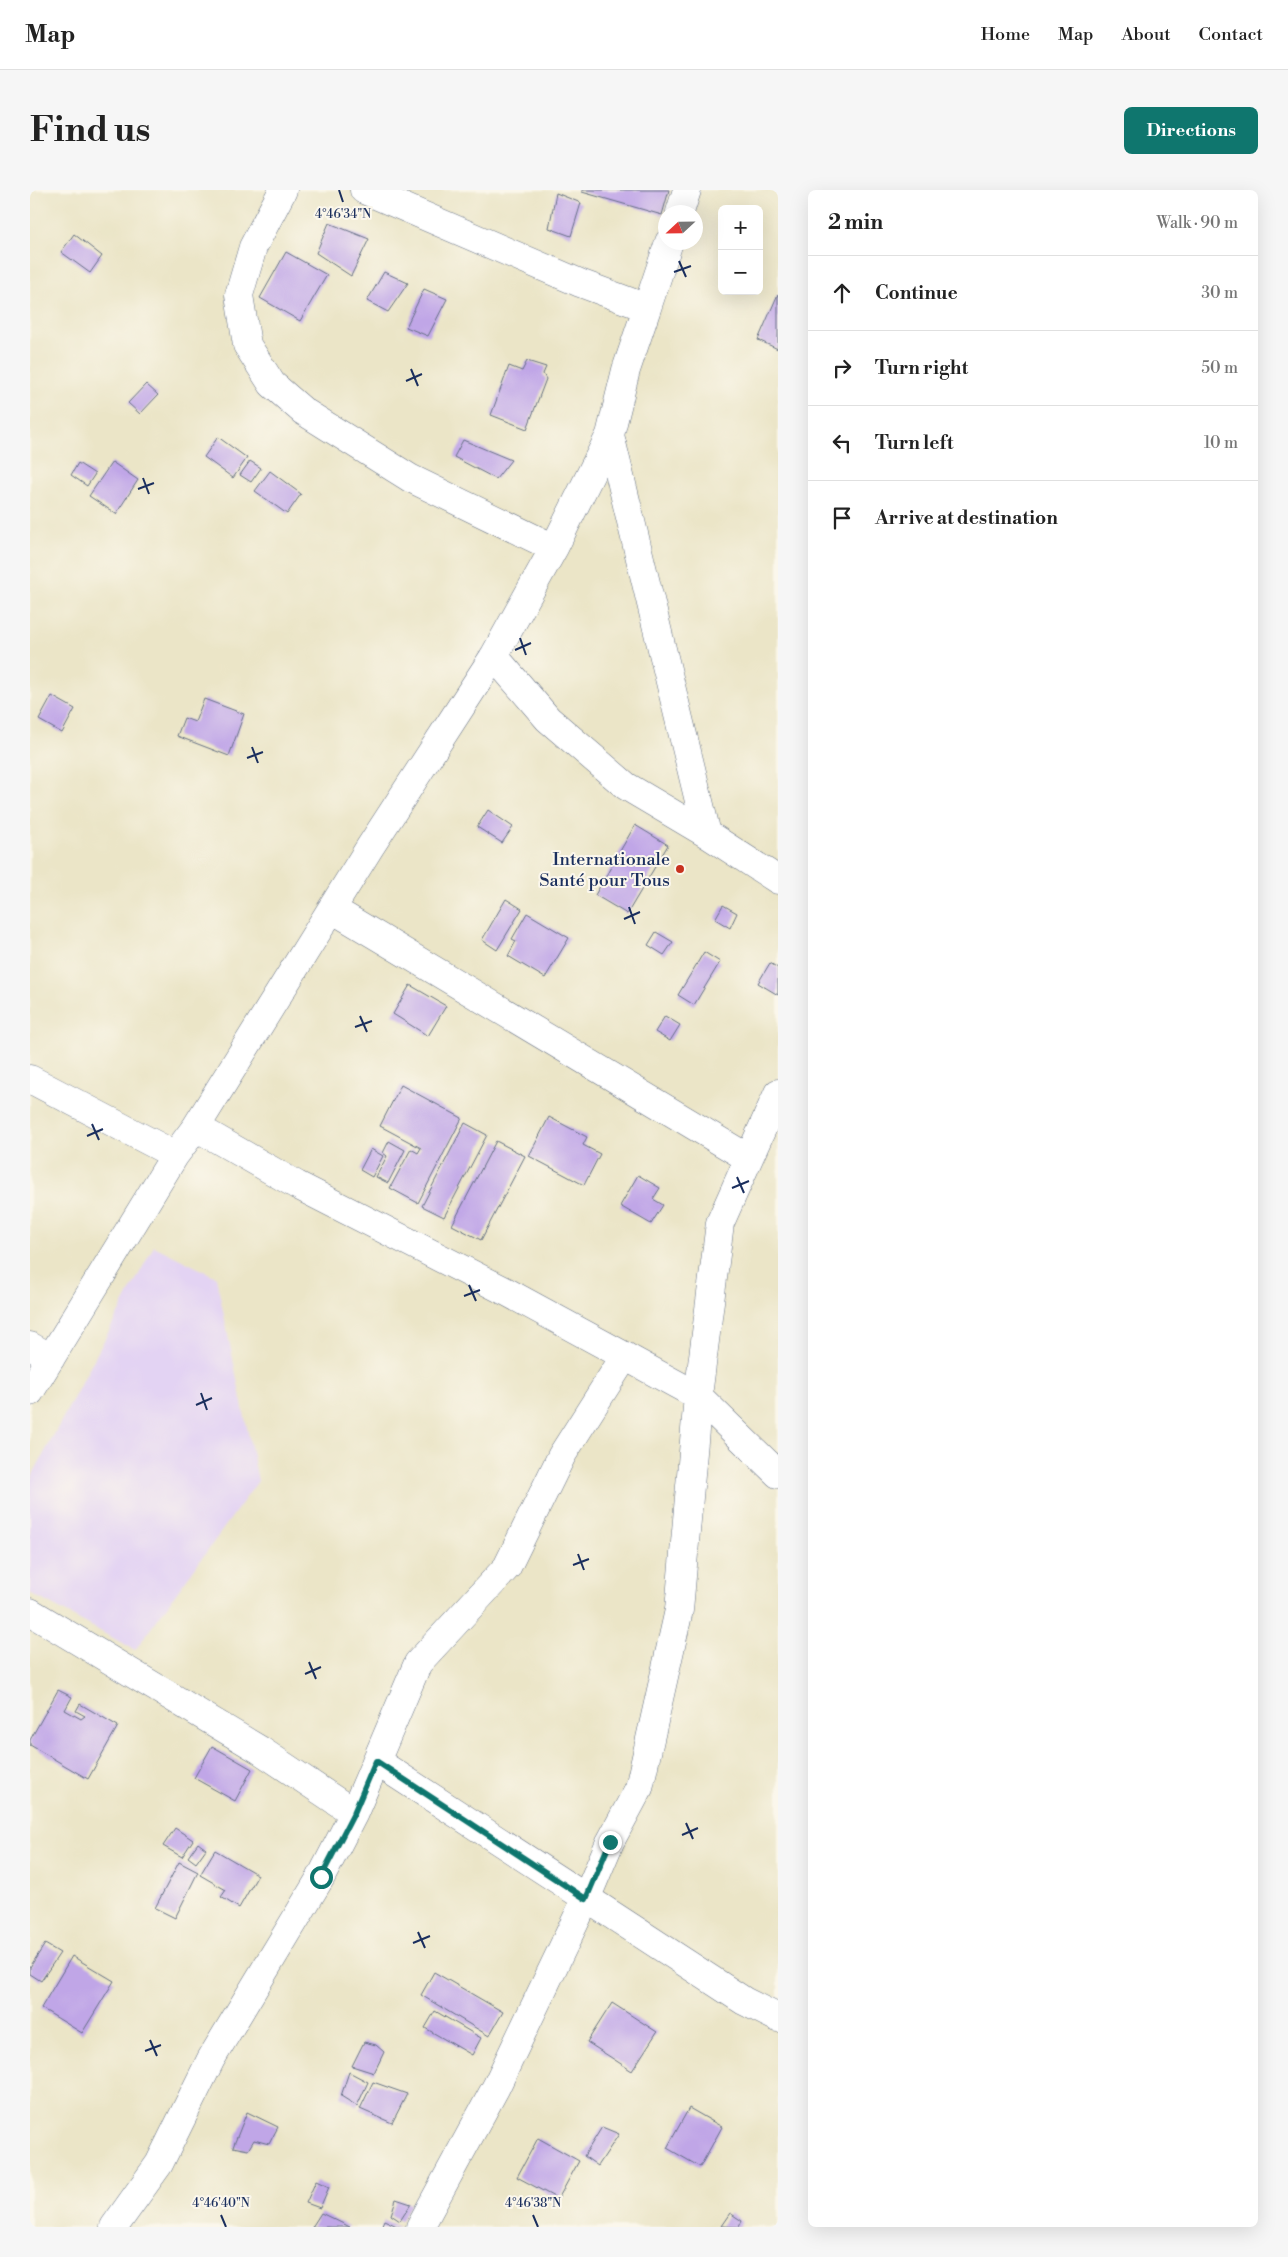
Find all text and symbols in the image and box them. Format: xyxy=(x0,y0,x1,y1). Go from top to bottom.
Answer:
text: Map xyxy=(25,20,75,50)
text: Home xyxy=(981,23,1030,46)
text: Map xyxy=(1058,23,1094,46)
text: About xyxy=(1122,23,1171,46)
text: Contact xyxy=(1199,23,1263,46)
button: Directions xyxy=(1124,107,1258,154)
text: Find us xyxy=(30,109,150,152)
north arrow xyxy=(658,205,703,250)
map controls xyxy=(718,205,763,295)
button: + xyxy=(718,205,763,250)
text: 4°46'34"N xyxy=(315,207,371,222)
text: 2 min xyxy=(828,210,883,236)
text: Walk · 90 m xyxy=(1156,213,1238,233)
button: − xyxy=(718,250,763,295)
icon: ahead xyxy=(828,279,856,307)
text: Continue xyxy=(875,281,958,305)
text: 30 m xyxy=(1201,283,1238,303)
icon: right xyxy=(828,354,856,382)
text: Turn right xyxy=(875,356,968,380)
text: 50 m xyxy=(1201,358,1238,378)
icon: left xyxy=(828,429,856,457)
text: Turn left xyxy=(875,431,954,455)
text: 10 m xyxy=(1204,433,1238,453)
icon: arrive xyxy=(828,504,856,532)
text: Arrive at destination xyxy=(875,506,1058,530)
place label: Internationale Santé pour Tous xyxy=(539,848,670,892)
marker: Internationale Santé pour Tous xyxy=(674,863,686,875)
route end xyxy=(599,1831,622,1854)
route start xyxy=(310,1866,333,1889)
text: 4°46'40"N xyxy=(192,2196,250,2211)
text: 4°46'38"N xyxy=(505,2196,561,2211)

